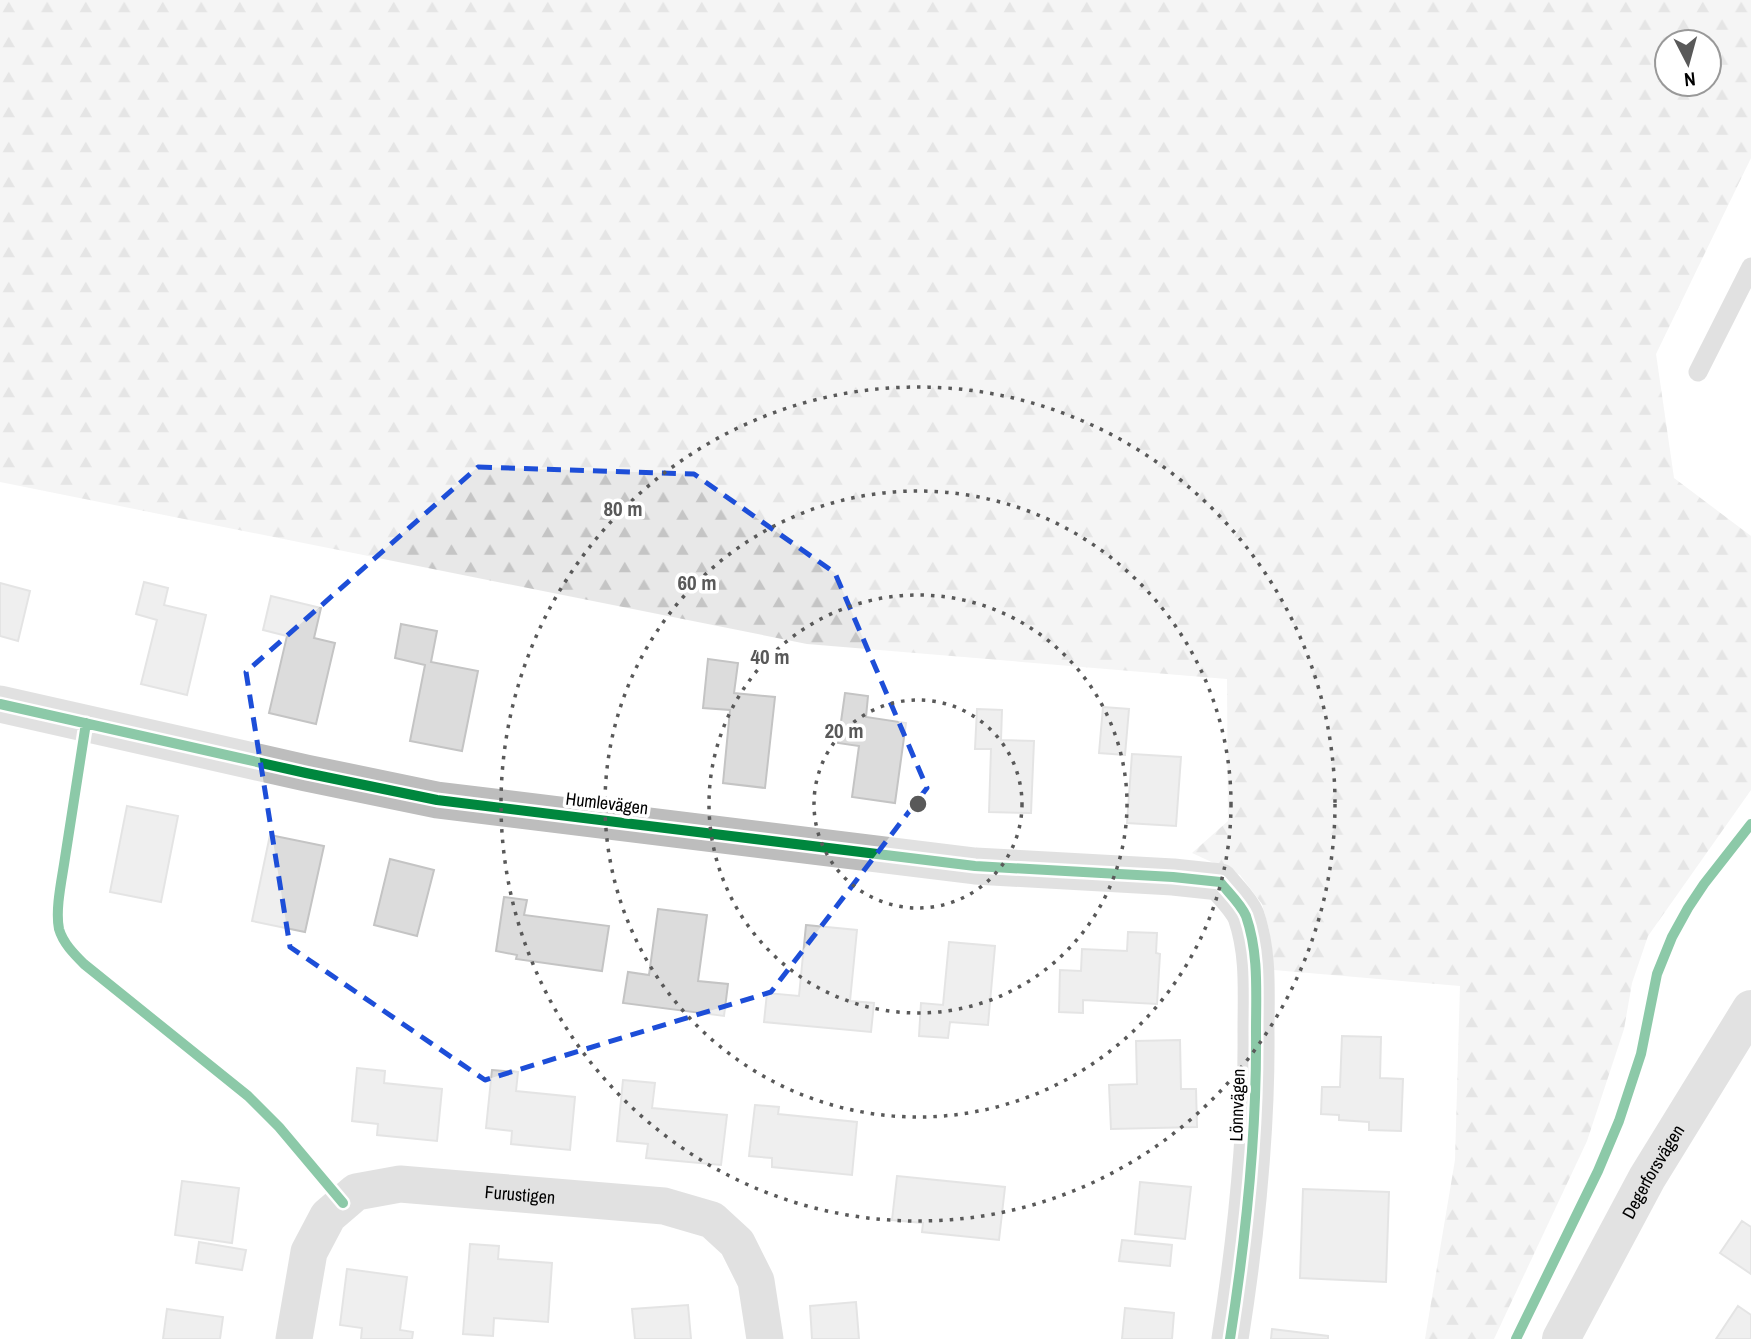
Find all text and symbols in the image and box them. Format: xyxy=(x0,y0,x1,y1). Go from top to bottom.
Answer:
north arrow xyxy=(1653,28,1723,98)
text: N xyxy=(1683,66,1697,93)
text: 80 m xyxy=(603,494,643,523)
text: 60 m xyxy=(677,568,717,597)
text: 40 m xyxy=(750,642,790,671)
text: 20 m xyxy=(824,716,864,745)
street label: Humlevägen xyxy=(564,786,650,820)
centre of rings xyxy=(906,792,930,816)
street label: Lönnvägen xyxy=(1223,1068,1251,1142)
street label: Degerforsvägen xyxy=(1615,1119,1690,1223)
street label: Furustigen xyxy=(484,1179,556,1209)

